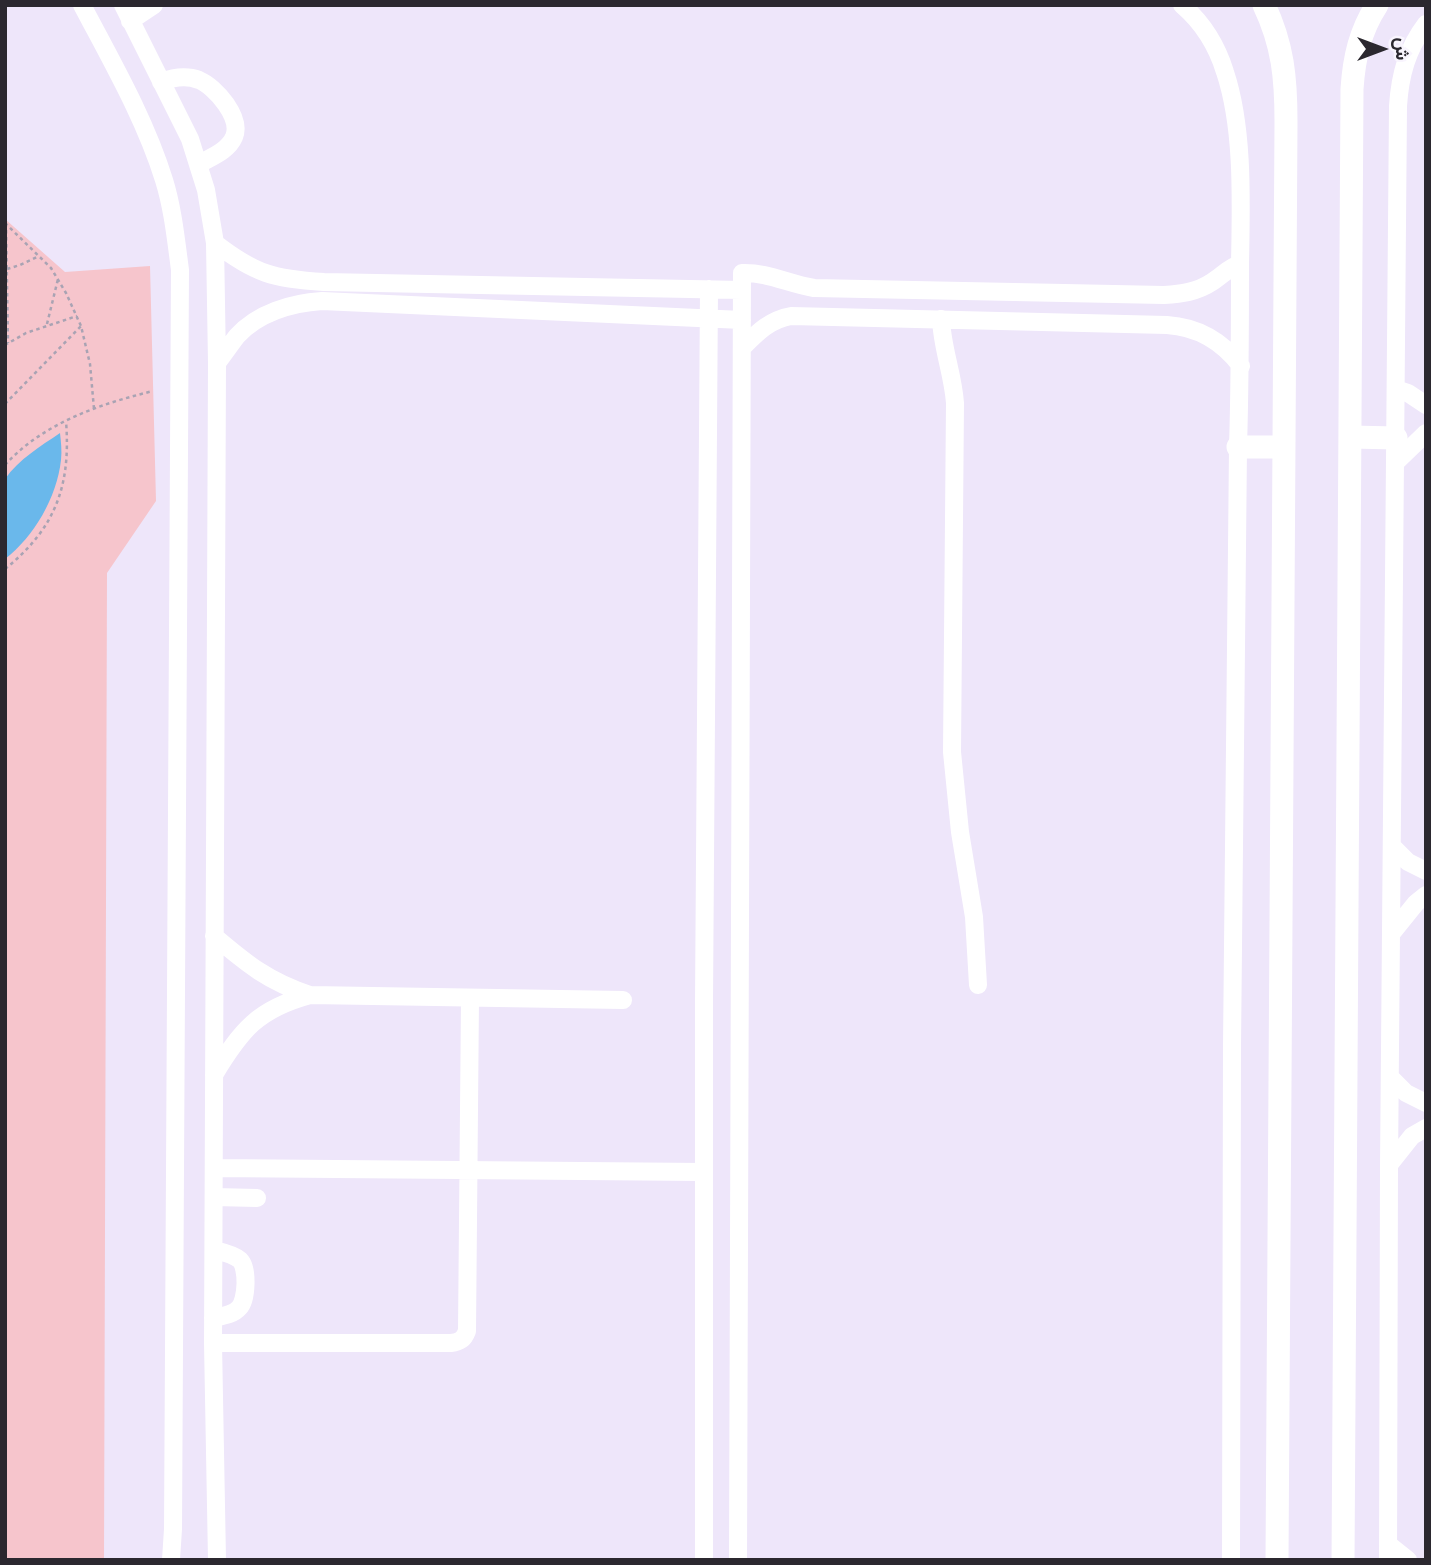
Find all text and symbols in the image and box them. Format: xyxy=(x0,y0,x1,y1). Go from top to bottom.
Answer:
north arrow xyxy=(1347,14,1417,84)
text: ش xyxy=(1391,38,1415,60)

